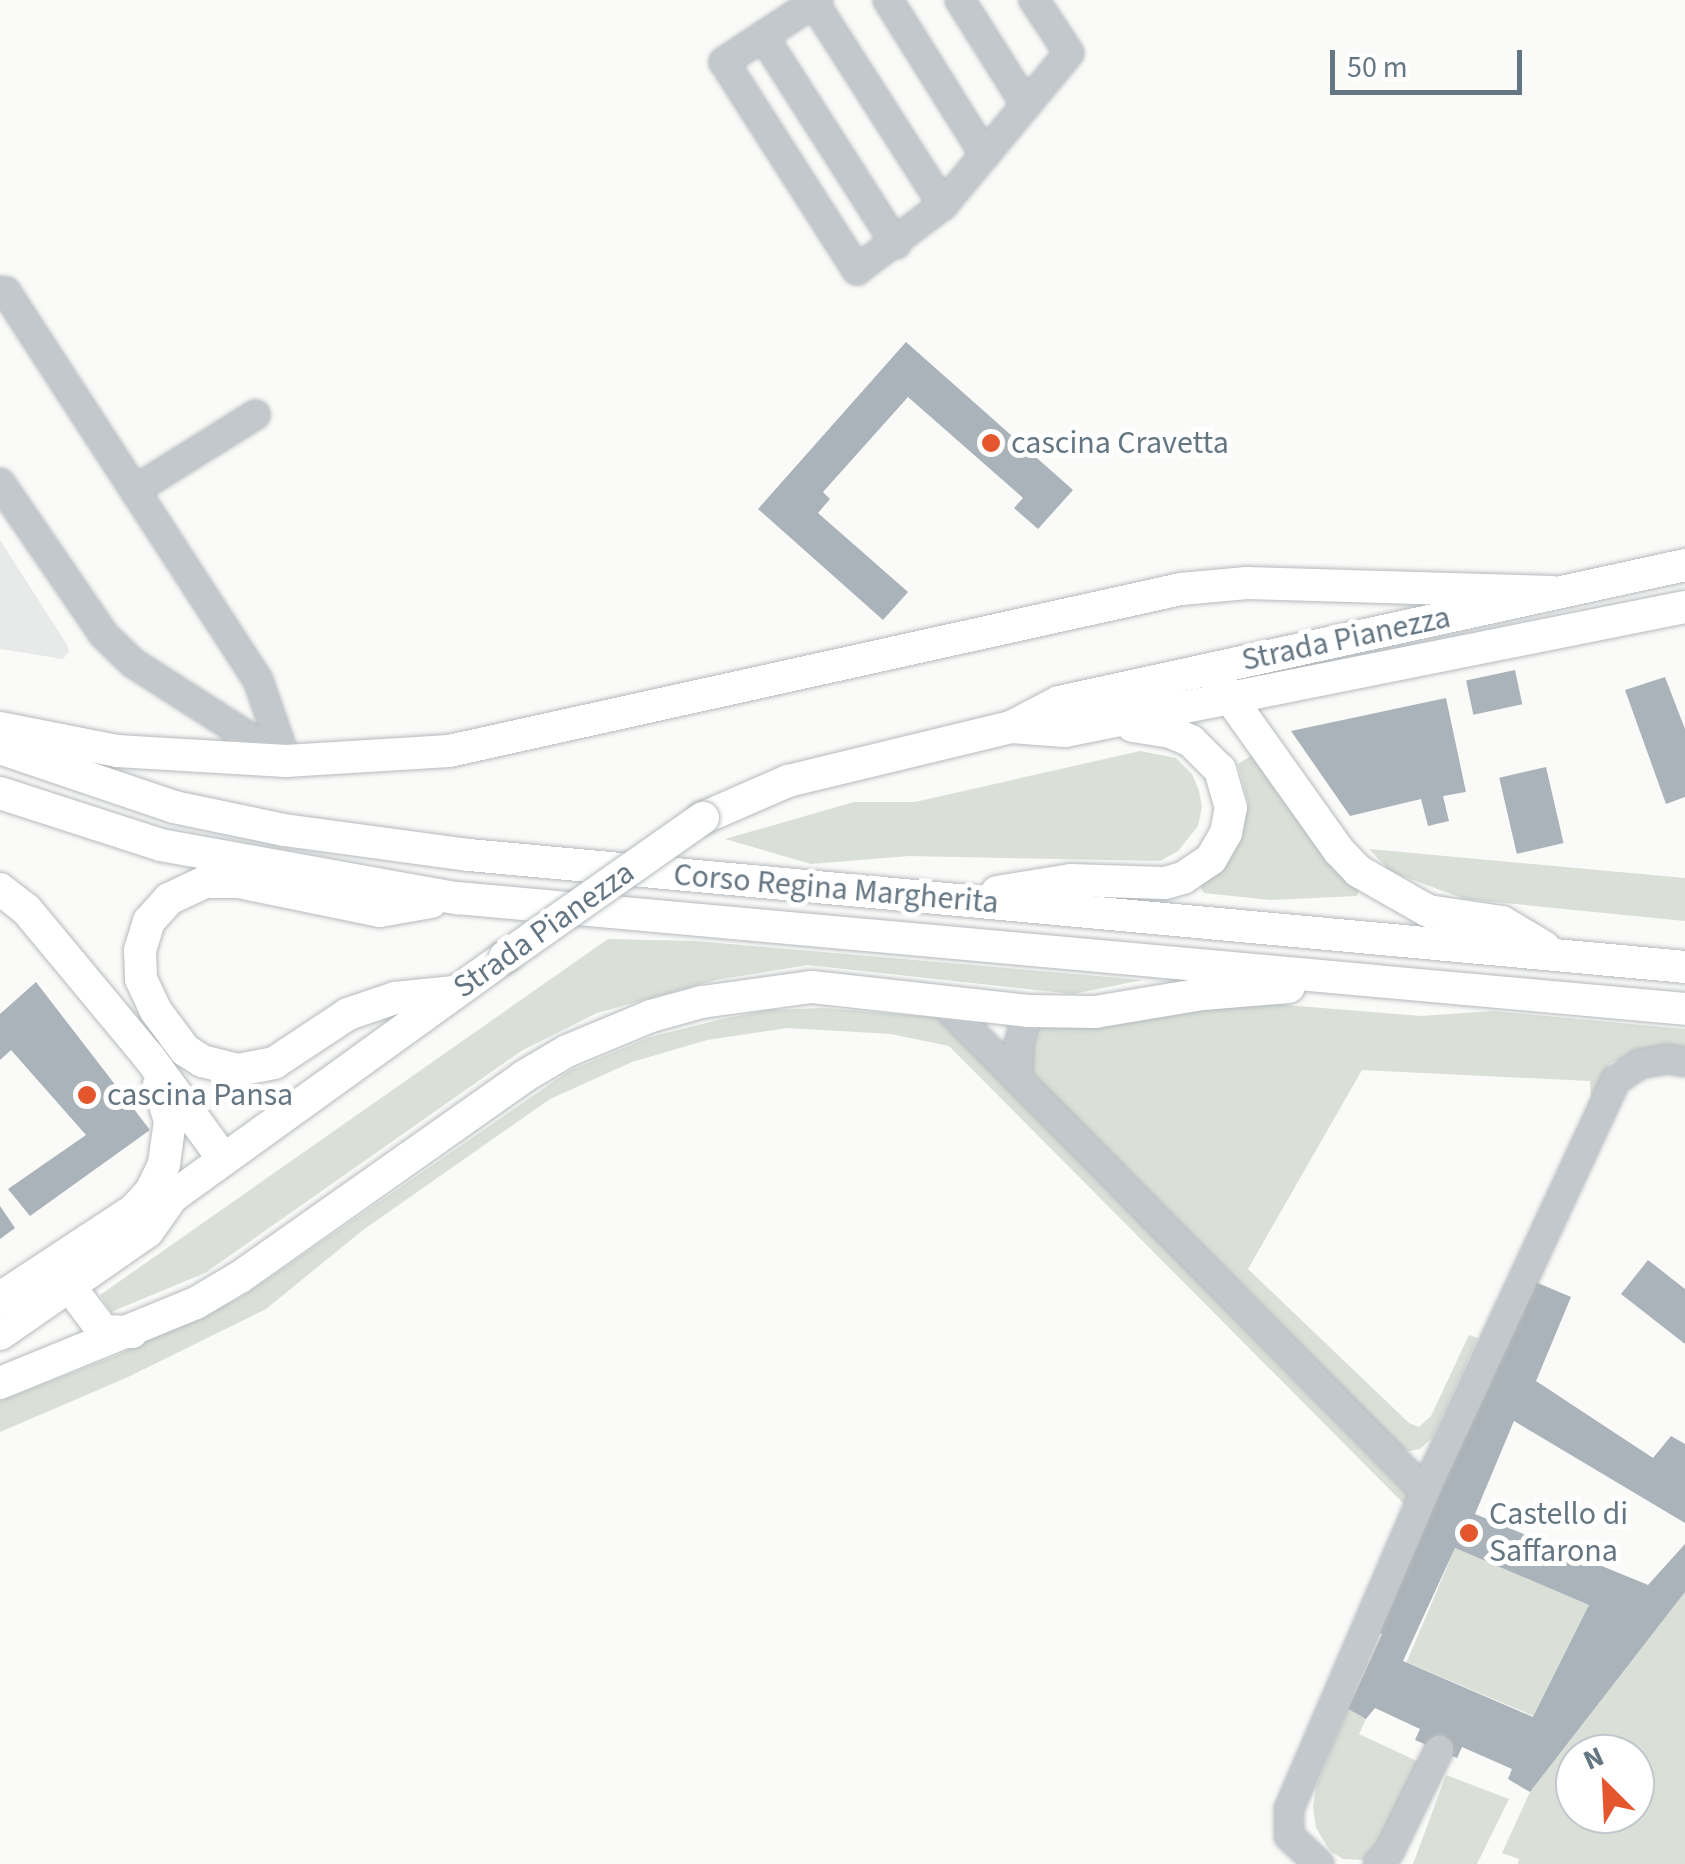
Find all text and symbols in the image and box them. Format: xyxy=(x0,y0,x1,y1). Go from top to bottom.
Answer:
scale bar xyxy=(1335,30,1528,92)
text: 50 m xyxy=(1347,46,1408,89)
place label: cascina Cravetta xyxy=(1011,424,1229,462)
marker: cascina Cravetta xyxy=(980,432,1002,454)
street label: Strada Pianezza xyxy=(1238,598,1454,680)
street label: Strada Pianezza xyxy=(446,853,642,1007)
street label: Corso Regina Margherita xyxy=(672,856,1000,922)
place label: cascina Pansa xyxy=(107,1076,293,1114)
marker: cascina Pansa xyxy=(76,1084,98,1106)
place label: Castello di Saffarona xyxy=(1489,1496,1628,1571)
marker: Castello di Saffarona xyxy=(1458,1522,1480,1544)
north arrow xyxy=(1555,1734,1655,1834)
text: N xyxy=(1577,1736,1610,1780)

